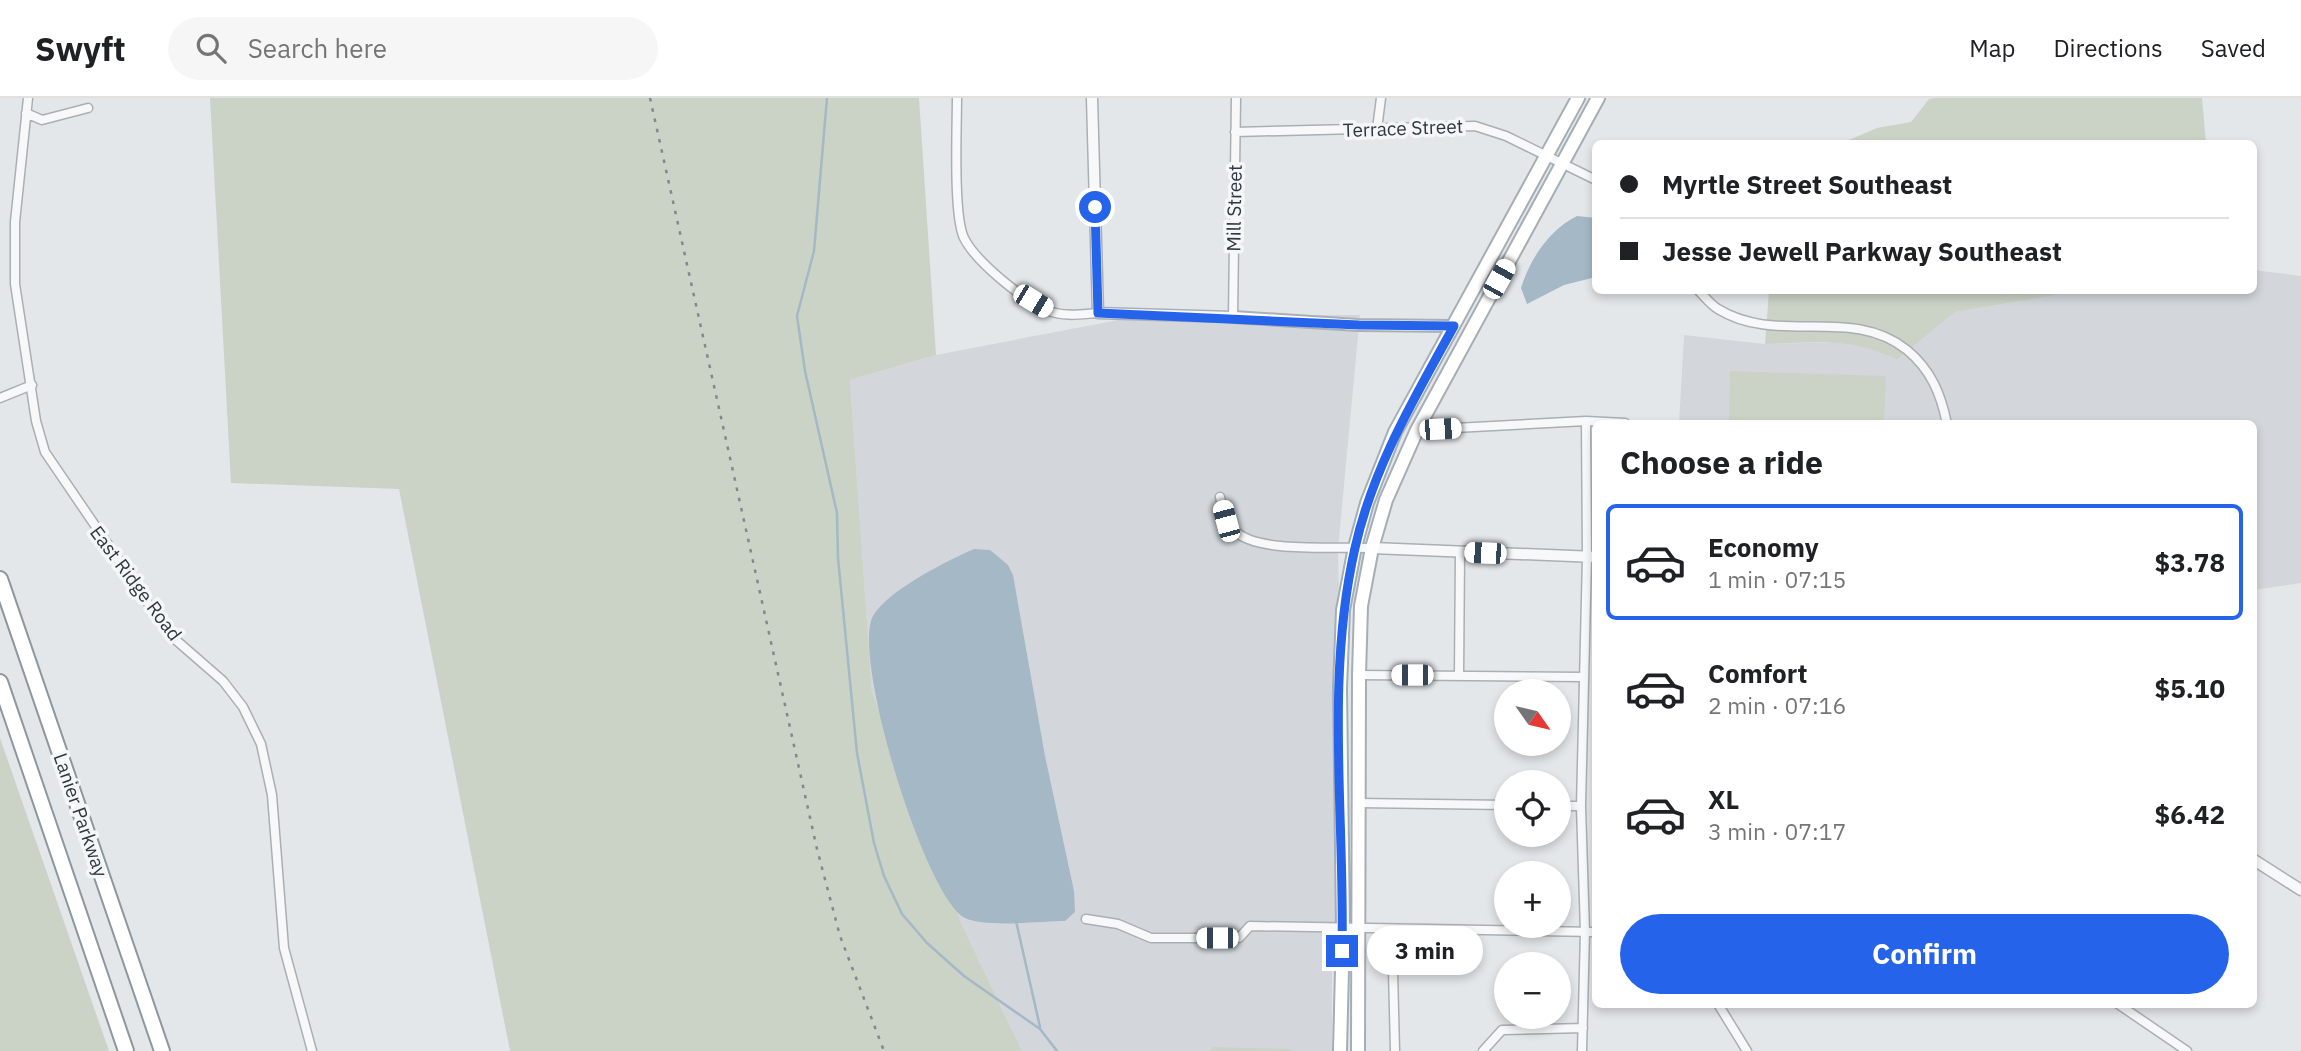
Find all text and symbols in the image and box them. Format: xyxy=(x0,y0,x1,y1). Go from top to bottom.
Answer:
search box xyxy=(168,17,658,80)
text: Swyft xyxy=(35,27,126,70)
icon: search xyxy=(192,29,230,67)
text: Search here xyxy=(248,31,387,65)
text: Map xyxy=(1969,32,2015,64)
text: Directions xyxy=(2053,32,2163,64)
text: Saved xyxy=(2201,32,2266,64)
street label: Terrace Street xyxy=(1342,114,1464,142)
street label: Mill Street xyxy=(1221,164,1247,252)
text: Myrtle Street Southeast xyxy=(1662,167,1952,201)
route start xyxy=(1079,191,1111,223)
text: Jesse Jewell Parkway Southeast xyxy=(1662,234,2062,268)
car xyxy=(1480,256,1519,302)
car xyxy=(1010,281,1057,321)
car xyxy=(1419,417,1462,441)
text: Choose a ride xyxy=(1620,441,1823,483)
car xyxy=(1211,498,1242,544)
street label: East Ridge Road xyxy=(85,521,187,645)
text: Economy xyxy=(1708,530,1819,564)
icon: car xyxy=(1624,531,1687,594)
car xyxy=(1464,542,1507,564)
text: $3.78 xyxy=(2155,545,2225,579)
text: 1 min · 07:15 xyxy=(1708,564,1846,594)
text: Comfort xyxy=(1708,656,1807,690)
icon: car xyxy=(1624,657,1687,720)
car xyxy=(1392,665,1434,686)
text: $5.10 xyxy=(2155,671,2225,705)
north arrow xyxy=(1494,679,1572,756)
map controls xyxy=(1494,679,1571,1029)
text: 2 min · 07:16 xyxy=(1708,690,1846,720)
street label: Lanier Parkway xyxy=(49,750,114,881)
button: locate xyxy=(1494,770,1571,847)
text: XL xyxy=(1708,782,1739,816)
icon: car xyxy=(1624,783,1687,846)
text: $6.42 xyxy=(2155,797,2225,831)
text: 3 min · 07:17 xyxy=(1708,816,1846,846)
button: + xyxy=(1494,861,1571,938)
button: Confirm xyxy=(1620,914,2229,994)
callout: 3 min xyxy=(1366,926,1482,976)
car xyxy=(1197,928,1239,949)
route end xyxy=(1326,935,1358,967)
text: 3 min xyxy=(1395,935,1455,965)
button: − xyxy=(1494,952,1571,1029)

